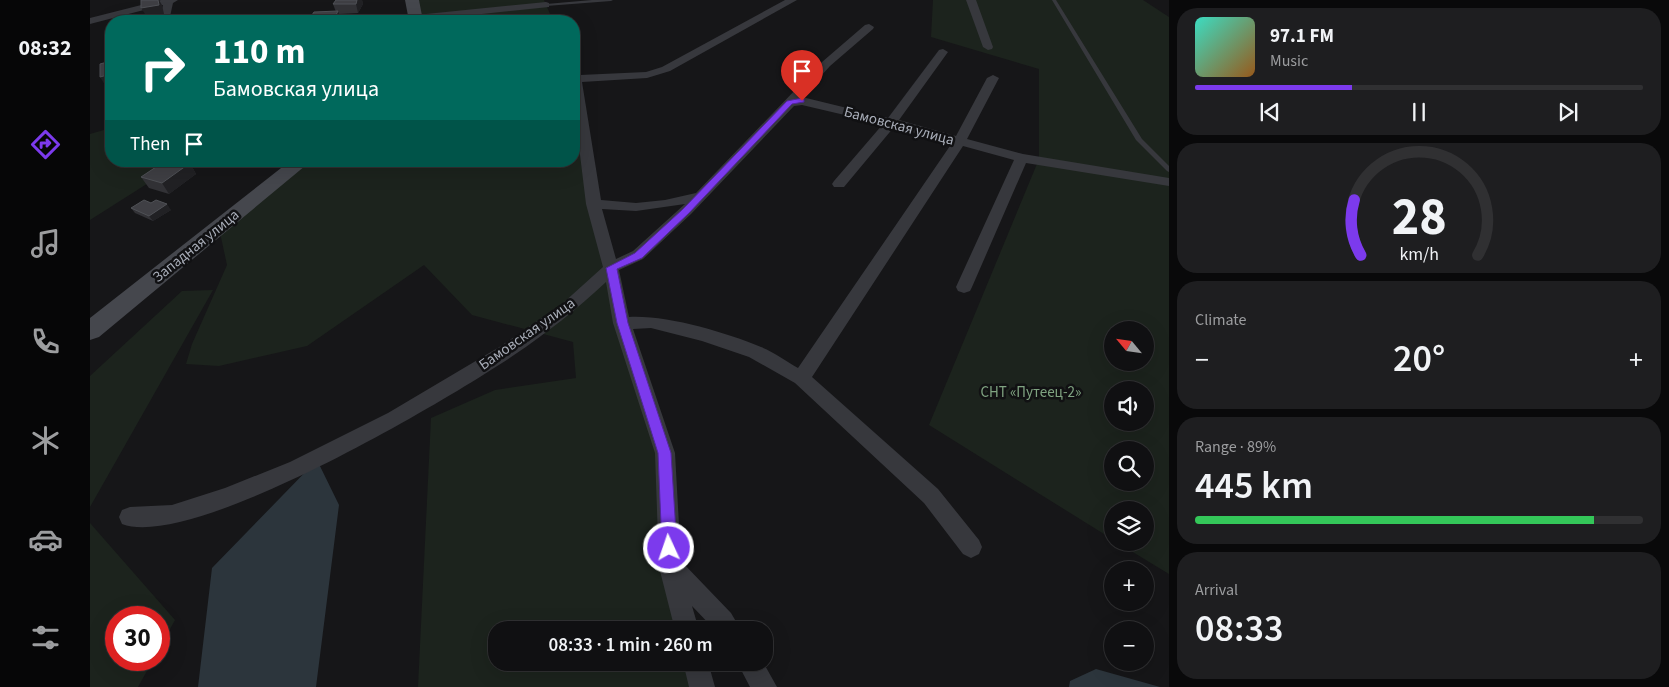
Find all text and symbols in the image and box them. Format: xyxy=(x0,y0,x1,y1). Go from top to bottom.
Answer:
text: 97.1 FM xyxy=(1270,23,1334,50)
text: 110 m xyxy=(213,27,305,77)
text: 08:32 xyxy=(18,32,72,64)
icon: right xyxy=(130,35,195,100)
pin xyxy=(781,50,823,101)
text: Music xyxy=(1270,50,1308,72)
icon: arrive xyxy=(788,57,816,85)
text: Бамовская улица xyxy=(213,73,379,105)
icon: previous xyxy=(1256,98,1284,126)
icon: pause xyxy=(1405,98,1433,126)
icon: next xyxy=(1554,98,1582,126)
street label: Бамовская улица xyxy=(842,101,956,151)
icon: directions xyxy=(28,127,63,162)
icon: arrive xyxy=(180,130,208,158)
text: Then xyxy=(130,131,170,158)
text: 28 xyxy=(1392,181,1446,255)
street label: Западная улица xyxy=(148,205,244,287)
icon: music xyxy=(28,226,63,261)
text: km/h xyxy=(1399,242,1439,267)
street label: Бамовская улица xyxy=(475,293,579,375)
text: Climate xyxy=(1195,309,1246,331)
north arrow xyxy=(1104,321,1154,371)
map controls xyxy=(1104,321,1154,671)
icon: phone xyxy=(28,324,63,359)
text: 20° xyxy=(1393,332,1445,386)
text: − xyxy=(1195,340,1209,380)
text: + xyxy=(1629,340,1643,380)
button: sound xyxy=(1104,381,1154,431)
park label: СНТ «Путеец-2» xyxy=(981,382,1081,403)
icon: climate xyxy=(28,423,63,458)
text: Range · 89% xyxy=(1195,436,1276,458)
button: search xyxy=(1104,441,1154,491)
text: 445 km xyxy=(1195,459,1313,513)
button: layers xyxy=(1104,501,1154,551)
position arrow xyxy=(642,521,694,573)
icon: car xyxy=(28,522,63,557)
button: + xyxy=(1104,561,1154,611)
text: Arrival xyxy=(1195,579,1238,601)
text: 08:33 xyxy=(1195,602,1283,656)
speed limit sign: 30 xyxy=(105,606,170,671)
icon: filters xyxy=(28,620,63,655)
button: − xyxy=(1104,621,1154,671)
text: 08:33 · 1 min · 260 m xyxy=(548,632,713,659)

